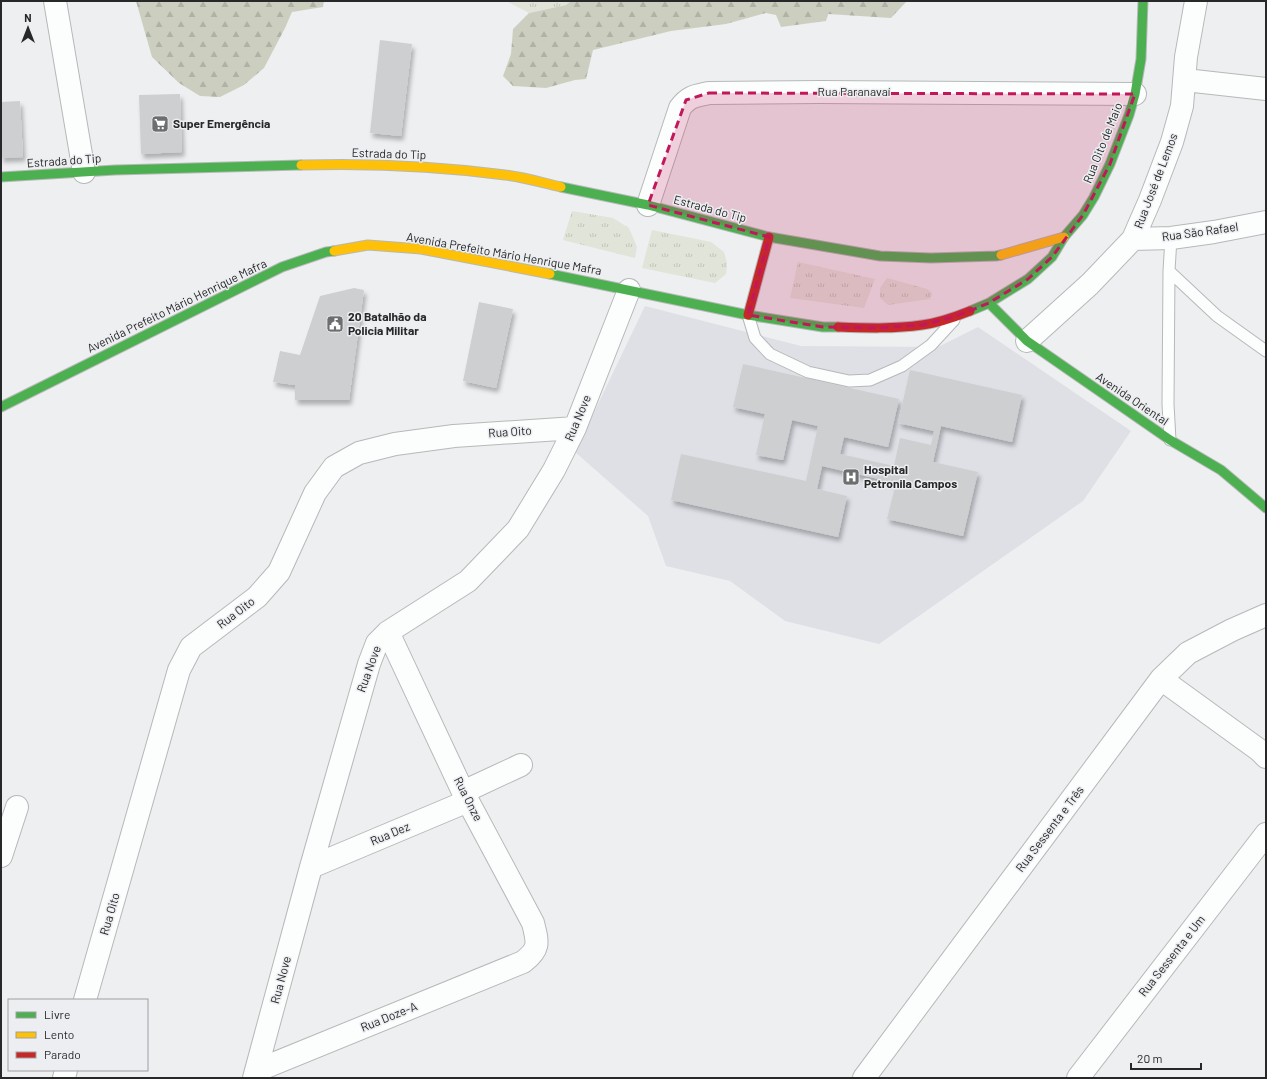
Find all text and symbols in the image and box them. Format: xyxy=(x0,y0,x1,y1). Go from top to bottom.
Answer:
north arrow xyxy=(8,8,48,48)
text: N xyxy=(24,11,32,24)
street label: Rua Paranavaí xyxy=(818,84,891,98)
street label: Rua Oito de Maio xyxy=(1080,100,1125,185)
supermarket icon: Super Emergência xyxy=(150,114,170,134)
place label: Super Emergência xyxy=(173,116,270,130)
street label: Rua José de Lemos xyxy=(1130,131,1180,230)
street label: Estrada do Tip xyxy=(351,145,427,161)
street label: Estrada do Tip xyxy=(26,150,102,170)
street label: Estrada do Tip xyxy=(672,192,748,224)
street label: Rua São Rafael xyxy=(1161,219,1239,243)
street label: Avenida Prefeito Mário Henrique Mafra xyxy=(405,229,603,277)
street label: Avenida Prefeito Mário Henrique Mafra xyxy=(85,255,269,355)
place label: 20 Batalhão da Policia Militar xyxy=(348,309,427,337)
public building icon: 20 Batalhão da Policia Militar xyxy=(325,314,345,334)
street label: Avenida Oriental xyxy=(1094,369,1171,428)
street label: Rua Nove xyxy=(561,392,593,443)
street label: Rua Oito xyxy=(488,423,532,440)
place label: Hospital Petronila Campos xyxy=(864,462,957,490)
hospital icon: Hospital Petronila Campos xyxy=(841,467,861,487)
street label: Rua Oito xyxy=(214,594,257,631)
street label: Rua Nove xyxy=(353,643,383,694)
street label: Rua Onze xyxy=(452,774,486,823)
street label: Rua Sessenta e Três xyxy=(1012,782,1086,874)
street label: Rua Dez xyxy=(368,819,411,848)
street label: Rua Oito xyxy=(96,891,122,937)
street label: Rua Sessenta e Um xyxy=(1135,912,1207,999)
street label: Rua Nove xyxy=(267,954,293,1005)
street label: Rua Doze-A xyxy=(358,998,419,1034)
legend xyxy=(8,999,148,1071)
text: Livre xyxy=(44,1007,70,1021)
text: Lento xyxy=(44,1027,74,1041)
scale bar xyxy=(1131,1045,1201,1071)
text: Parado xyxy=(44,1047,81,1061)
text: 20 m xyxy=(1137,1051,1163,1065)

